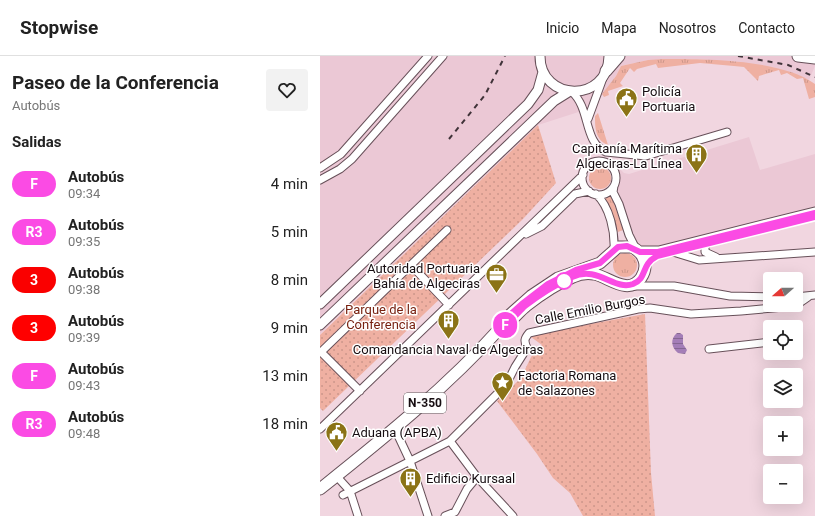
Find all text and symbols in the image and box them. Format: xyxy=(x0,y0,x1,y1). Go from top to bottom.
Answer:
text: Stopwise xyxy=(20,16,98,39)
text: Inicio xyxy=(546,20,579,36)
text: Mapa xyxy=(601,20,637,36)
text: Nosotros xyxy=(659,20,716,36)
text: Contacto xyxy=(738,20,795,36)
button: heart xyxy=(266,69,308,111)
text: Paseo de la Conferencia xyxy=(12,71,219,94)
place label: Policía Portuaria xyxy=(642,84,695,114)
public building icon: Policía Portuaria xyxy=(614,85,640,118)
text: Autobús xyxy=(12,98,60,113)
text: Salidas xyxy=(12,133,61,151)
place label: Capitanía Marítima Algeciras-La Línea xyxy=(572,141,682,171)
building icon: Capitanía Marítima Algeciras-La Línea xyxy=(684,142,710,175)
text: Autobús xyxy=(68,168,124,186)
text: 4 min xyxy=(271,175,308,193)
text: F xyxy=(30,176,38,192)
text: 09:34 xyxy=(68,186,100,201)
text: Autobús xyxy=(68,216,124,234)
text: 5 min xyxy=(271,223,308,241)
text: R3 xyxy=(25,224,43,240)
text: 09:35 xyxy=(68,234,100,249)
place label: Autoridad Portuaria Bahía de Algeciras xyxy=(367,261,480,291)
office icon: Autoridad Portuaria Bahía de Algeciras xyxy=(483,262,509,295)
text: Autobús xyxy=(68,264,124,282)
text: 8 min xyxy=(271,271,308,289)
text: 3 xyxy=(30,272,38,288)
unlabelled marker xyxy=(555,272,573,290)
north arrow xyxy=(763,272,803,312)
map controls xyxy=(763,272,803,504)
text: 09:38 xyxy=(68,282,100,297)
street label: Calle Emilio Burgos xyxy=(534,291,647,328)
park label: Parque de la Conferencia xyxy=(345,302,417,332)
building icon: Comandancia Naval de Algeciras xyxy=(435,308,461,341)
text: Autobús xyxy=(68,312,124,330)
line badge: F xyxy=(492,312,518,338)
text: F xyxy=(501,317,509,333)
text: 9 min xyxy=(271,319,308,337)
text: 3 xyxy=(30,320,38,336)
button: locate xyxy=(763,320,803,360)
text: 09:39 xyxy=(68,330,100,345)
place label: Comandancia Naval de Algeciras xyxy=(353,342,544,357)
text: Autobús xyxy=(68,360,124,378)
text: 13 min xyxy=(262,367,308,385)
text: F xyxy=(30,368,38,384)
place label: Factoria Romana de Salazones xyxy=(518,368,616,398)
button: layers xyxy=(763,368,803,408)
place icon: Factoria Romana de Salazones xyxy=(490,369,516,402)
text: 09:43 xyxy=(68,378,100,393)
road number: N-350 xyxy=(404,393,446,413)
text: Autobús xyxy=(68,408,124,426)
text: 18 min xyxy=(262,415,308,433)
text: R3 xyxy=(25,416,43,432)
button: + xyxy=(763,416,803,456)
public building icon: Aduana (APBA) xyxy=(324,419,350,452)
place label: Aduana (APBA) xyxy=(352,425,442,440)
text: 09:48 xyxy=(68,426,100,441)
button: − xyxy=(763,464,803,504)
building icon: Edificio Kursaal xyxy=(398,465,424,498)
place label: Edificio Kursaal xyxy=(426,471,515,486)

